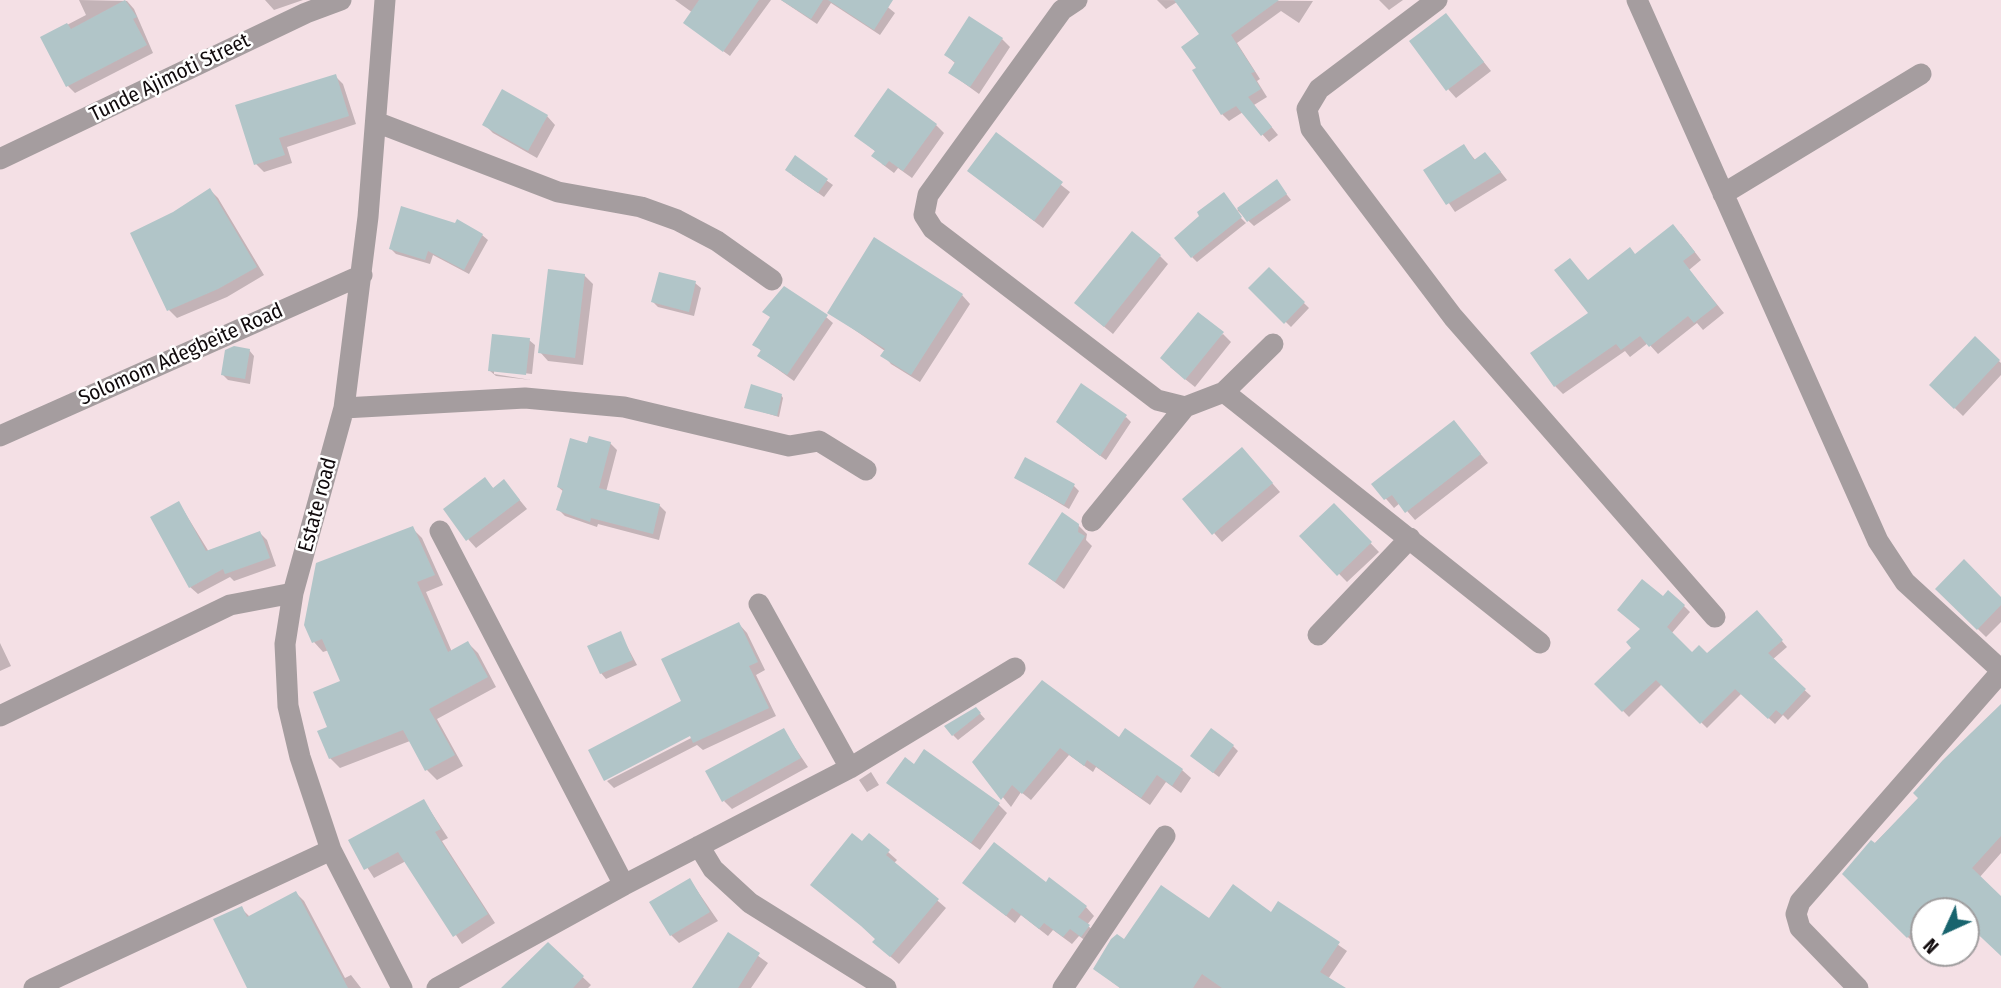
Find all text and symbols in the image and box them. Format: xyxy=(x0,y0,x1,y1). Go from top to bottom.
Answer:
street label: Tunde Ajimoti Street xyxy=(86,28,254,128)
street label: Solomom Adegbeite Road xyxy=(75,299,287,411)
street label: Estate road xyxy=(293,455,343,555)
north arrow xyxy=(1910,897,1980,967)
text: N xyxy=(1919,934,1943,958)

